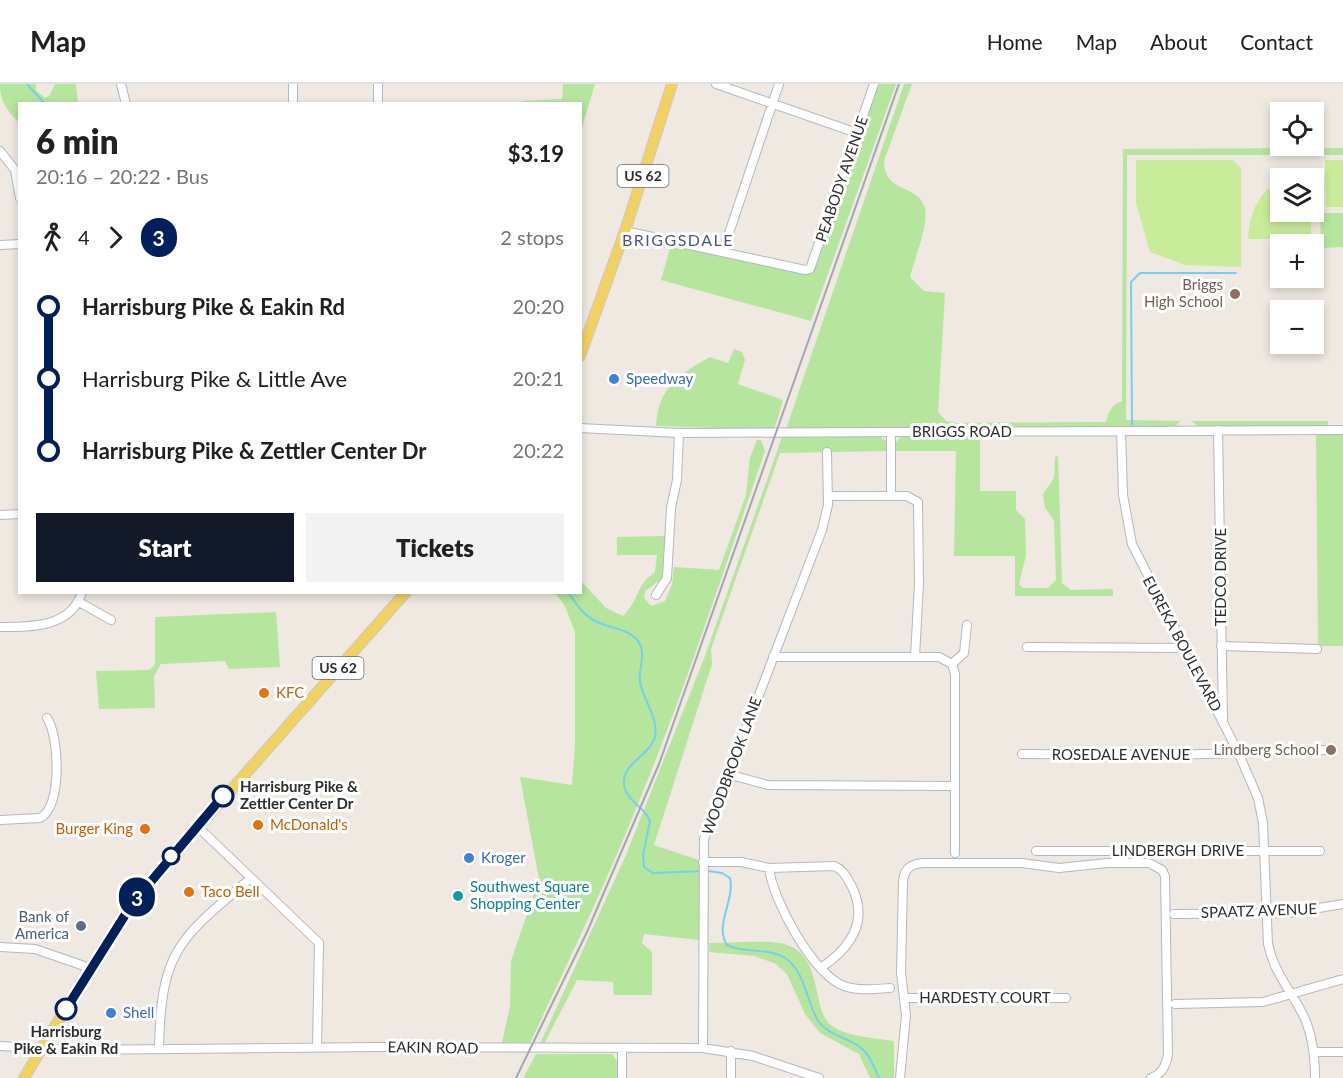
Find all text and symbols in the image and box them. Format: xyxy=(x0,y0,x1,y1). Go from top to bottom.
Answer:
text: Map xyxy=(30,24,86,58)
text: Home xyxy=(987,29,1043,54)
text: Map xyxy=(1076,29,1117,54)
text: About xyxy=(1150,29,1207,54)
text: Contact xyxy=(1240,29,1313,54)
map controls xyxy=(1270,102,1324,354)
button: locate xyxy=(1270,102,1324,156)
street label: PEABODY AVENUE xyxy=(811,113,871,244)
text: 6 min xyxy=(36,121,118,161)
text: $3.19 xyxy=(508,140,564,167)
text: 20:16 – 20:22 · Bus xyxy=(36,164,209,188)
road number: US 62 xyxy=(618,165,668,187)
button: layers xyxy=(1270,168,1324,222)
icon: walk xyxy=(36,221,69,254)
icon: forward xyxy=(99,221,132,254)
text: 4 xyxy=(78,225,90,249)
text: 3 xyxy=(153,225,165,250)
text: 2 stops xyxy=(500,225,564,249)
district label: BRIGGSDALE xyxy=(622,230,734,249)
button: + xyxy=(1270,234,1324,288)
place label: Briggs High School xyxy=(1144,275,1223,310)
marker: Briggs High School xyxy=(1228,287,1242,301)
text: Harrisburg Pike & Eakin Rd xyxy=(82,293,345,320)
text: 20:20 xyxy=(513,294,564,318)
button: − xyxy=(1270,300,1324,354)
text: Harrisburg Pike & Little Ave xyxy=(82,365,347,392)
text: 20:21 xyxy=(513,366,564,390)
place label: Speedway xyxy=(626,369,694,387)
marker: Speedway xyxy=(607,372,621,386)
street label: BRIGGS ROAD xyxy=(912,422,1012,440)
text: Harrisburg Pike & Zettler Center Dr xyxy=(82,437,426,464)
text: 20:22 xyxy=(513,438,564,462)
button: Start xyxy=(36,513,294,582)
button: Tickets xyxy=(306,513,564,582)
street label: TEDCO DRIVE xyxy=(1211,528,1229,626)
street label: EUREKA BOULEVARD xyxy=(1140,573,1226,714)
road number: US 62 xyxy=(312,657,364,679)
place label: KFC xyxy=(276,683,304,701)
marker: KFC xyxy=(257,686,271,700)
street label: WOODBROOK LANE xyxy=(698,694,764,837)
place label: Lindberg School xyxy=(1214,740,1319,758)
marker: Lindberg School xyxy=(1324,743,1338,757)
street label: ROSEDALE AVENUE xyxy=(1052,745,1190,763)
place label: Harrisburg Pike & Zettler Center Dr xyxy=(240,777,358,812)
marker: Harrisburg Pike & Zettler Center Dr xyxy=(212,785,234,807)
place label: McDonald's xyxy=(270,815,348,833)
marker: McDonald's xyxy=(251,818,265,832)
place label: Burger King xyxy=(56,819,133,837)
marker: Burger King xyxy=(138,822,152,836)
street label: LINDBERGH DRIVE xyxy=(1112,841,1244,859)
unlabelled marker xyxy=(162,847,180,865)
place label: Kroger xyxy=(481,848,526,866)
marker: Kroger xyxy=(462,851,476,865)
place label: Southwest Square Shopping Center xyxy=(470,877,589,912)
line badge: 3 xyxy=(118,878,156,916)
place label: Taco Bell xyxy=(201,882,260,900)
text: 3 xyxy=(131,885,143,910)
marker: Taco Bell xyxy=(182,885,196,899)
marker: Southwest Square Shopping Center xyxy=(451,889,465,903)
street label: SPAATZ AVENUE xyxy=(1201,899,1317,921)
place label: Bank of America xyxy=(15,907,70,942)
marker: Bank of America xyxy=(74,919,88,933)
street label: HARDESTY COURT xyxy=(919,988,1051,1006)
marker: Harrisburg Pike & Eakin Rd xyxy=(55,998,77,1020)
place label: Shell xyxy=(123,1003,154,1021)
marker: Shell xyxy=(104,1006,118,1020)
place label: Harrisburg Pike & Eakin Rd xyxy=(14,1022,118,1057)
street label: EAKIN ROAD xyxy=(387,1037,479,1057)

